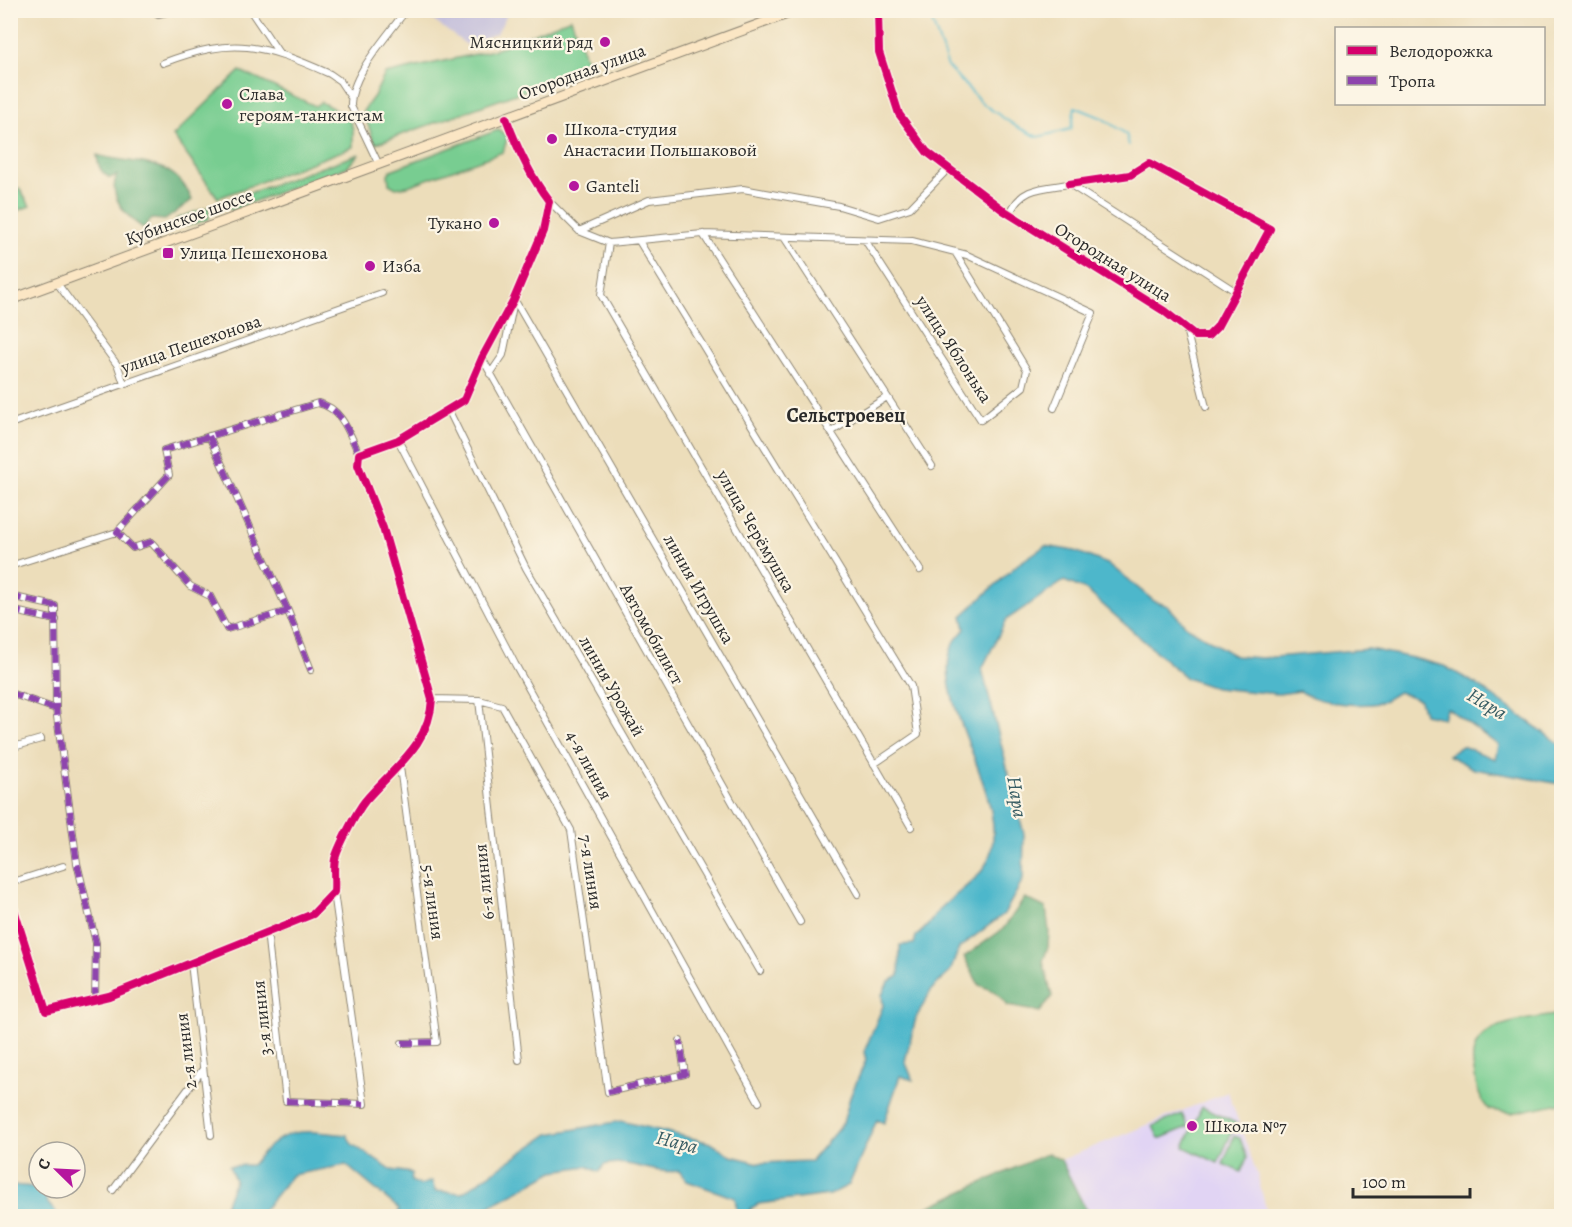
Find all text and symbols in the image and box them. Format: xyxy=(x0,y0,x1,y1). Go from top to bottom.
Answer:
legend xyxy=(1335,27,1545,105)
place label: Мясницкий ряд xyxy=(470,30,593,54)
marker: Мясницкий ряд xyxy=(598,35,612,49)
street label: Огородная улица xyxy=(515,38,649,106)
text: Велодорожка xyxy=(1389,39,1494,63)
text: Тропа xyxy=(1389,69,1436,93)
place label: Слава героям-танкистам xyxy=(239,82,383,127)
marker: Слава героям-танкистам xyxy=(220,97,234,111)
place label: Школа-студия Анастасии Польшаковой xyxy=(563,117,757,162)
marker: Школа-студия Анастасии Польшаковой xyxy=(545,132,559,146)
place label: Ganteli xyxy=(586,174,640,198)
marker: Ganteli xyxy=(567,179,581,193)
street label: Кубинское шоссе xyxy=(122,183,256,251)
place label: Тукано xyxy=(428,211,482,235)
marker: Тукано xyxy=(487,216,501,230)
street label: Огородная улица xyxy=(1050,216,1177,308)
place label: Улица Пешехонова xyxy=(180,241,329,265)
marker: Улица Пешехонова xyxy=(161,246,175,260)
place label: Изба xyxy=(382,254,422,278)
marker: Изба xyxy=(363,259,377,273)
street label: улица Яблонька xyxy=(910,290,998,408)
street label: улица Пешехонова xyxy=(117,309,265,380)
district label: Сельстроевец xyxy=(787,402,905,429)
street label: улица Черёмушка xyxy=(711,464,801,597)
street label: линия Игрушка xyxy=(658,530,740,649)
street label: Автомобилист xyxy=(614,578,690,689)
street label: линия Урожай xyxy=(573,631,651,741)
water label: Нара xyxy=(1462,682,1512,726)
street label: 4-я линия xyxy=(560,726,618,804)
water label: Нара xyxy=(1000,774,1034,820)
street label: 7-я линия xyxy=(573,833,609,911)
street label: 6-я линия xyxy=(468,843,500,921)
street label: 5-я линия xyxy=(416,863,450,941)
street label: 3-я линия xyxy=(246,979,278,1057)
street label: 2-я линия xyxy=(169,1012,203,1090)
place label: Школа №7 xyxy=(1204,1114,1287,1138)
marker: Школа №7 xyxy=(1185,1119,1199,1133)
water label: Нара xyxy=(653,1124,701,1160)
north arrow xyxy=(27,1140,87,1200)
text: С xyxy=(32,1155,56,1173)
scale bar xyxy=(1353,1161,1470,1199)
text: 100 m xyxy=(1362,1170,1406,1194)

